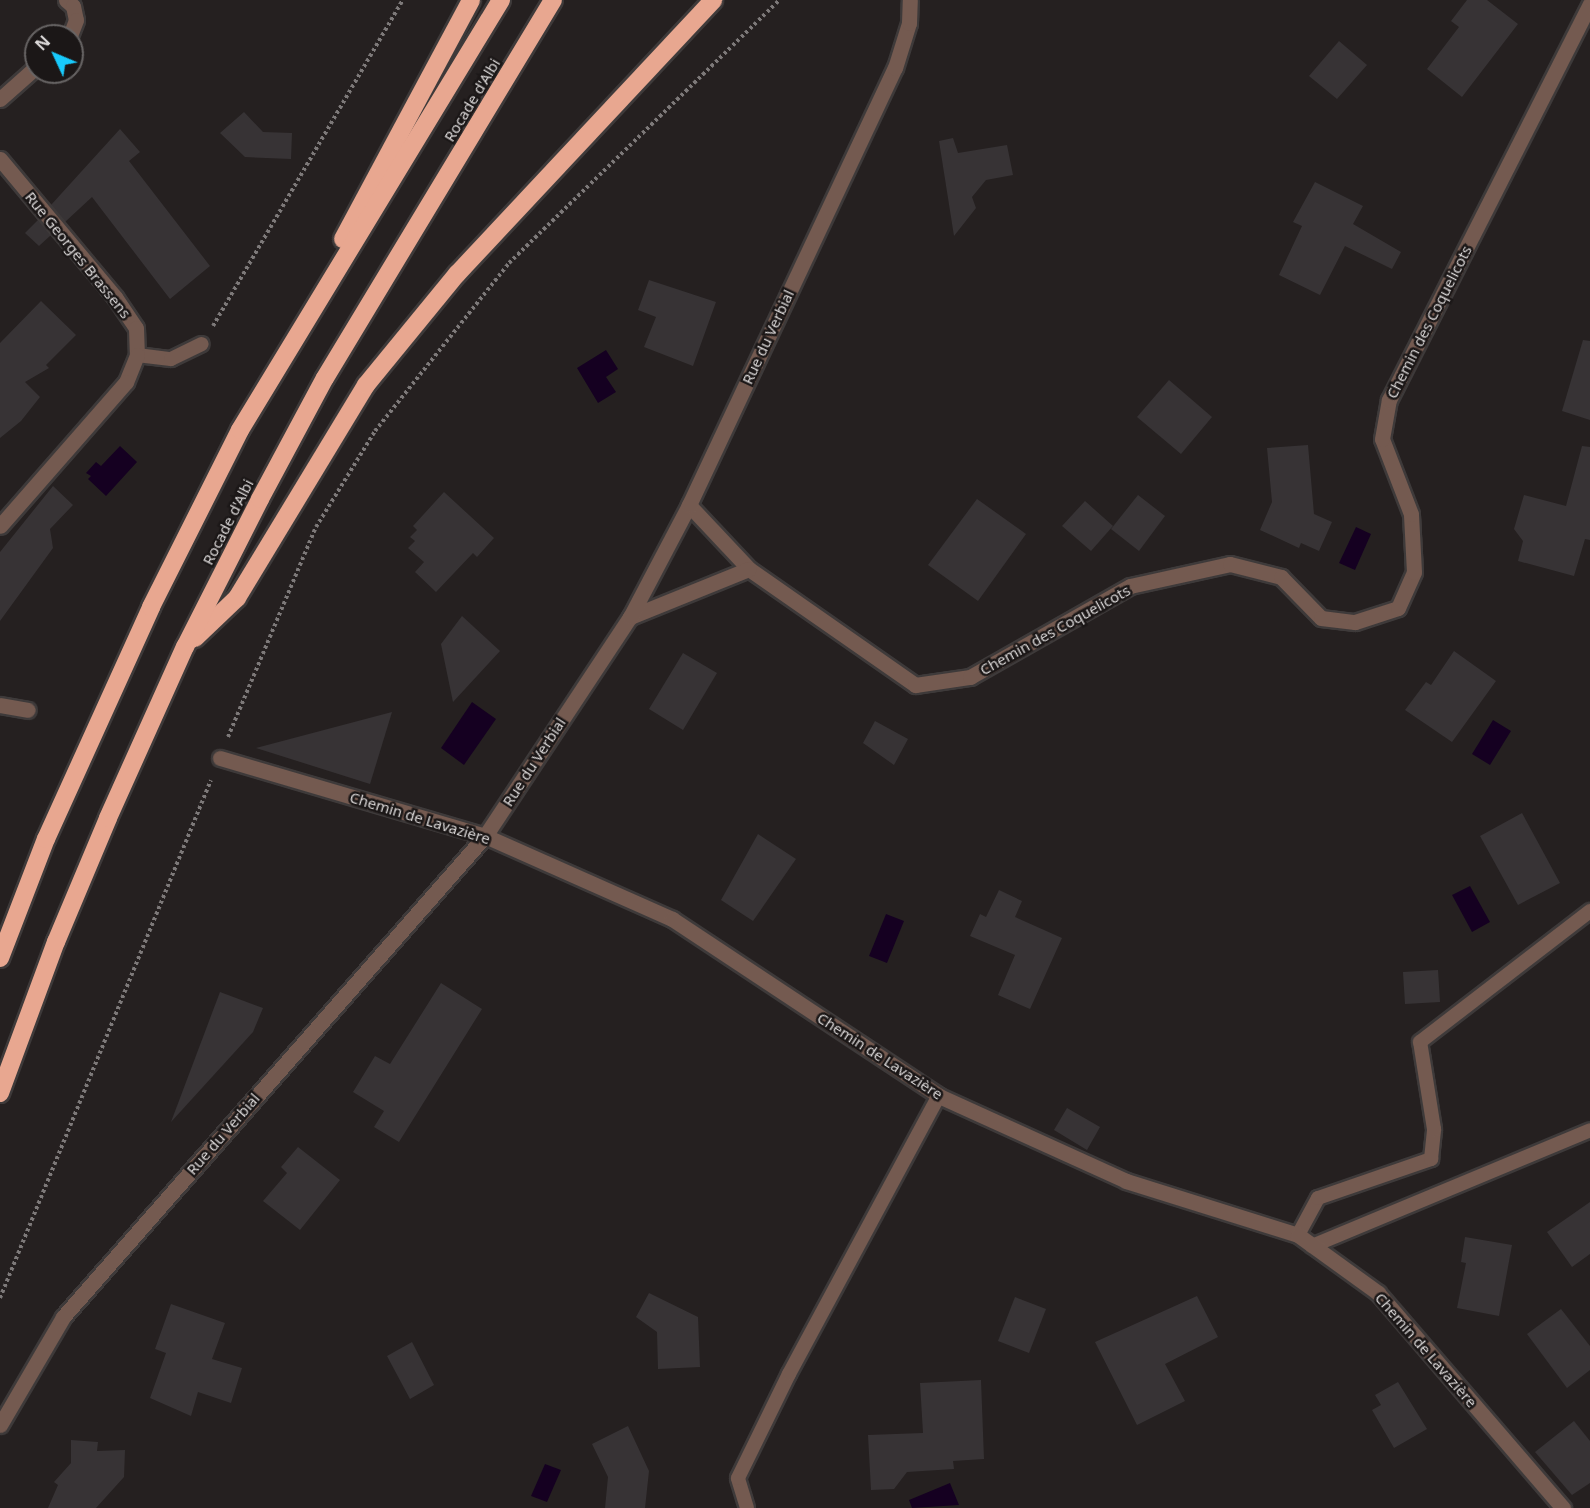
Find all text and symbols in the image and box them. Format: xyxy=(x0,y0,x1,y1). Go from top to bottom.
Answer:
north arrow xyxy=(24,24,84,84)
text: N xyxy=(30,31,55,55)
street label: Rocade d'Albi xyxy=(440,55,504,145)
street label: Rue Georges Brassens xyxy=(21,188,135,322)
street label: Chemin des Coquelicots xyxy=(1383,243,1475,401)
street label: Rue du Verbial xyxy=(738,287,798,387)
street label: Rocade d'Albi xyxy=(199,476,257,568)
street label: Chemin des Coquelicots xyxy=(977,581,1133,679)
street label: Rue du Verbial xyxy=(499,714,569,810)
street label: Chemin de Lavazière xyxy=(348,788,492,848)
street label: Chemin de Lavazière xyxy=(814,1009,946,1103)
street label: Rue du Verbial xyxy=(183,1090,263,1178)
street label: Chemin de Lavazière xyxy=(1371,1289,1481,1411)

